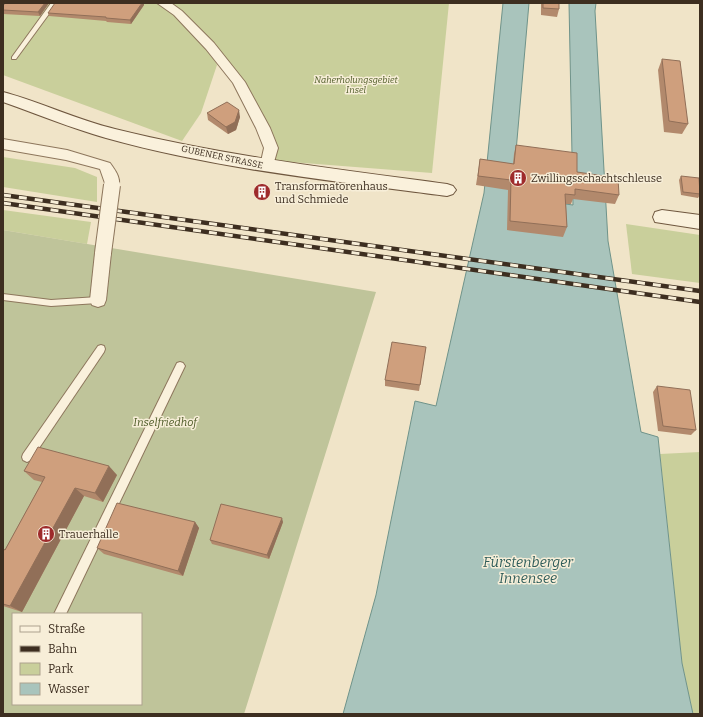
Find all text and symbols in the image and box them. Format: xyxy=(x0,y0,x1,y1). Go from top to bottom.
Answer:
park label: Naherholungsgebiet Insel xyxy=(314,75,399,95)
street label: GUBENER STRASSE xyxy=(180,143,264,171)
building icon: Zwillingsschachtschleuse xyxy=(508,168,528,188)
place label: Zwillingsschachtschleuse xyxy=(531,172,662,185)
place label: Transformatorenhaus und Schmiede xyxy=(275,180,388,206)
building icon: Transformatorenhaus und Schmiede xyxy=(252,182,272,202)
park label: Inselfriedhof xyxy=(133,416,198,429)
building icon: Trauerhalle xyxy=(36,524,56,544)
place label: Trauerhalle xyxy=(59,528,118,541)
water label: Fürstenberger Innensee xyxy=(483,554,574,587)
legend xyxy=(12,613,142,705)
text: Straße xyxy=(48,622,85,636)
text: Bahn xyxy=(48,642,77,656)
text: Park xyxy=(48,662,74,676)
text: Wasser xyxy=(48,682,90,696)

